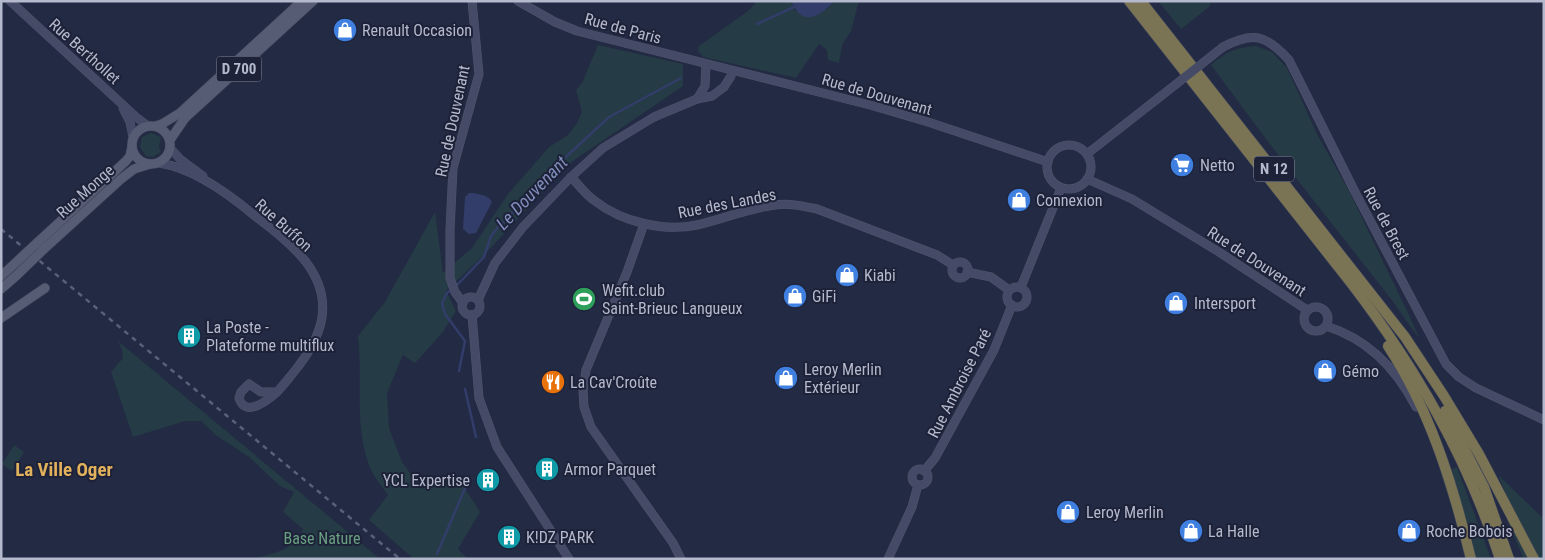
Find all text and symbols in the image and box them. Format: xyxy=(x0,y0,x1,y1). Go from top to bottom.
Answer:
street label: Rue de Paris xyxy=(582,9,663,48)
street label: Rue Berthollet xyxy=(45,15,124,88)
shop icon: Renault Occasion xyxy=(332,17,358,43)
place label: Renault Occasion xyxy=(362,21,472,40)
road number: D 700 xyxy=(216,56,262,82)
street label: Rue de Douvenant xyxy=(431,63,474,179)
street label: Rue de Douvenant xyxy=(820,70,934,119)
water label: Le Douvenant xyxy=(492,151,572,234)
supermarket icon: Netto xyxy=(1169,152,1195,178)
place label: Netto xyxy=(1200,156,1235,175)
road number: N 12 xyxy=(1254,156,1294,182)
street label: Rue Monge xyxy=(53,161,118,222)
street label: Rue de Brest xyxy=(1360,184,1414,263)
street label: Rue des Landes xyxy=(676,185,778,222)
shop icon: Connexion xyxy=(1006,187,1032,213)
place label: Connexion xyxy=(1036,191,1103,210)
street label: Rue Buffon xyxy=(251,195,316,256)
street label: Rue de Douvenant xyxy=(1204,223,1310,300)
shop icon: Kiabi xyxy=(834,262,860,288)
place label: Kiabi xyxy=(864,266,896,285)
place label: Wefit.club Saint-Brieuc Langueux xyxy=(602,281,743,318)
shop icon: GiFi xyxy=(782,283,808,309)
sports icon: Wefit.club Saint-Brieuc Langueux xyxy=(571,286,597,312)
place label: GiFi xyxy=(812,287,837,306)
shop icon: Intersport xyxy=(1163,290,1189,316)
place label: Intersport xyxy=(1194,294,1256,313)
place label: La Poste - Plateforme multiflux xyxy=(206,318,334,355)
building icon: La Poste - Plateforme multiflux xyxy=(176,323,202,349)
street label: Rue Ambroise Paré xyxy=(924,325,995,441)
shop icon: Gémo xyxy=(1312,358,1338,384)
place label: Leroy Merlin Extérieur xyxy=(804,360,882,397)
place label: Gémo xyxy=(1342,362,1379,381)
shop icon: Leroy Merlin Extérieur xyxy=(773,365,799,391)
restaurant icon: La Cav'Croûte xyxy=(540,369,566,395)
place label: La Cav'Croûte xyxy=(570,373,657,392)
building icon: Armor Parquet xyxy=(534,456,560,482)
district label: La Ville Oger xyxy=(15,458,113,481)
place label: Armor Parquet xyxy=(564,460,656,479)
building icon: YCL Expertise xyxy=(475,467,501,493)
place label: YCL Expertise xyxy=(383,471,470,490)
shop icon: Leroy Merlin xyxy=(1055,499,1081,525)
place label: Leroy Merlin xyxy=(1086,503,1164,522)
shop icon: La Halle xyxy=(1178,518,1204,544)
shop icon: Roche Bobois xyxy=(1396,518,1422,544)
place label: La Halle xyxy=(1208,522,1259,541)
place label: Roche Bobois xyxy=(1426,522,1512,541)
building icon: K!DZ PARK xyxy=(496,524,522,550)
place label: K!DZ PARK xyxy=(526,528,594,547)
park label: Base Nature xyxy=(283,529,361,548)

